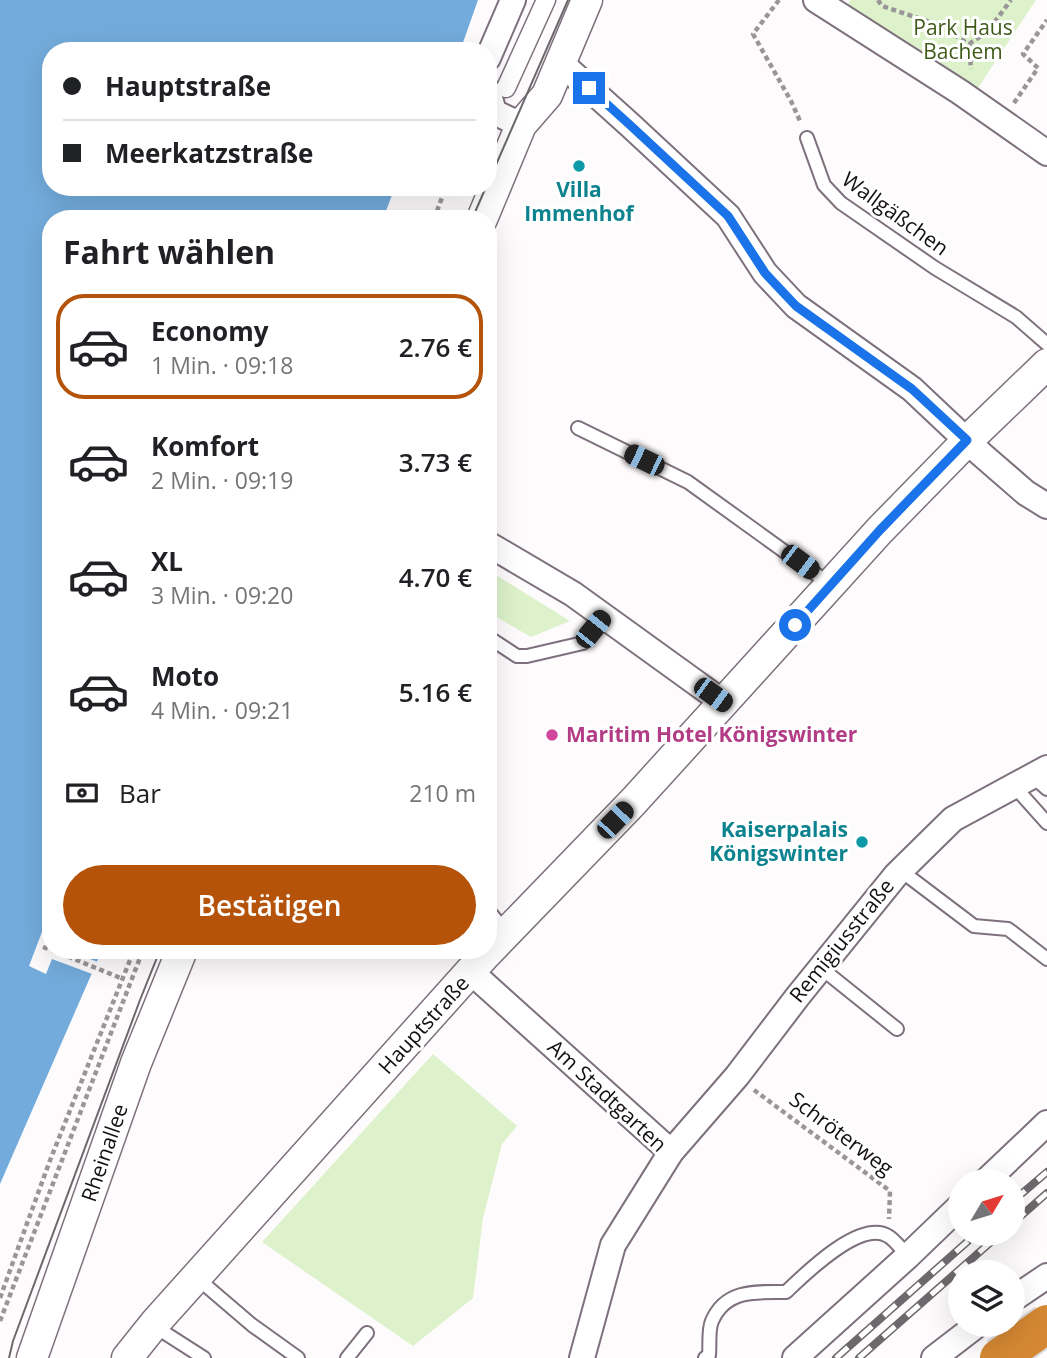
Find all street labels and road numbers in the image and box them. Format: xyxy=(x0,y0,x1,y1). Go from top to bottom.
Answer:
street label: Wallgäßchen xyxy=(837,165,955,261)
street label: Remigiusstraße xyxy=(783,873,900,1008)
street label: Hauptstraße xyxy=(372,969,475,1079)
street label: Am Stadtgarten xyxy=(542,1033,673,1158)
street label: Schröterweg xyxy=(784,1085,899,1181)
street label: Rheinallee xyxy=(74,1100,134,1205)

